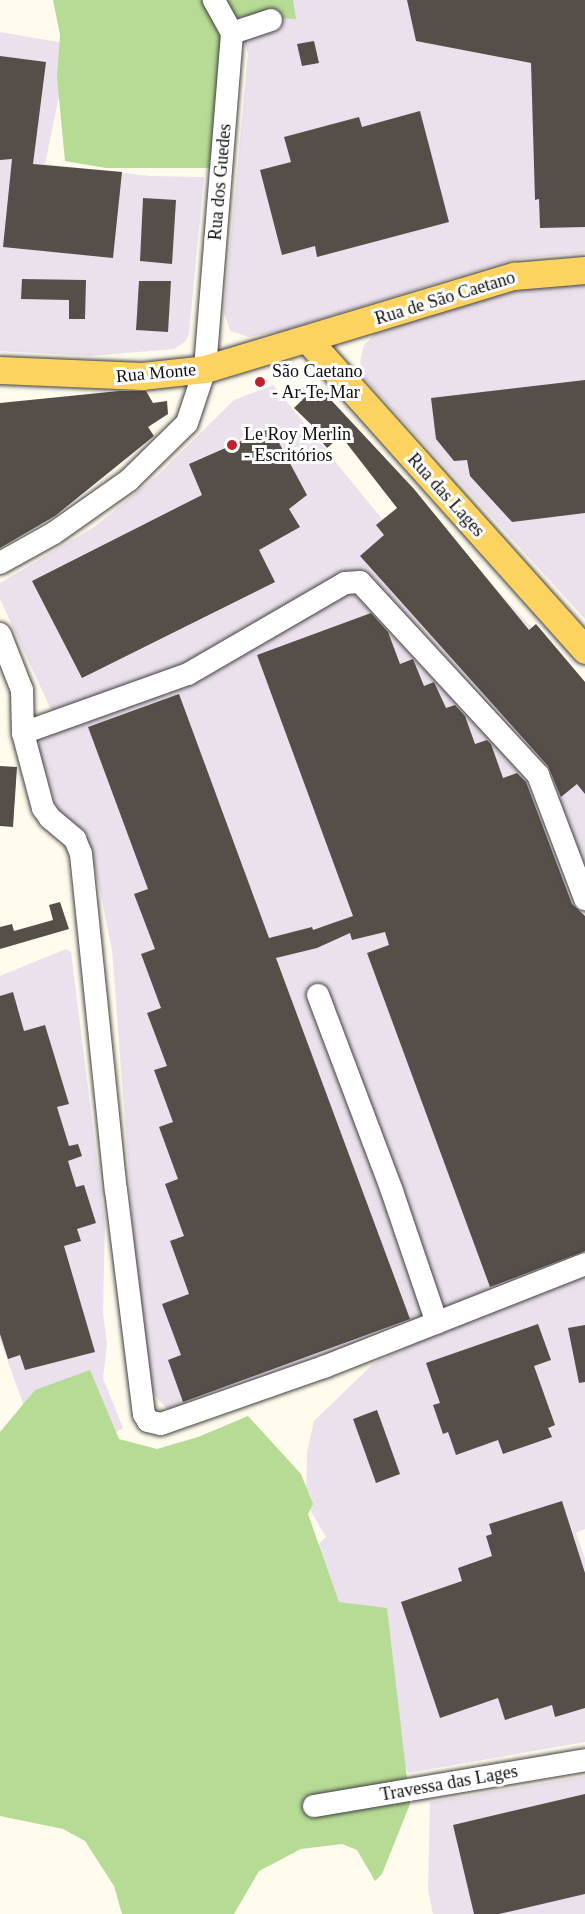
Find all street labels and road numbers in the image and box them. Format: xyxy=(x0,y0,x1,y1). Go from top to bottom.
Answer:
street label: Rua dos Guedes xyxy=(204,123,236,241)
street label: Rua de São Caetano xyxy=(372,266,518,330)
street label: Rua Monte xyxy=(115,359,197,387)
street label: Rua das Lages xyxy=(403,449,489,541)
street label: Travessa das Lages xyxy=(379,1760,519,1806)

